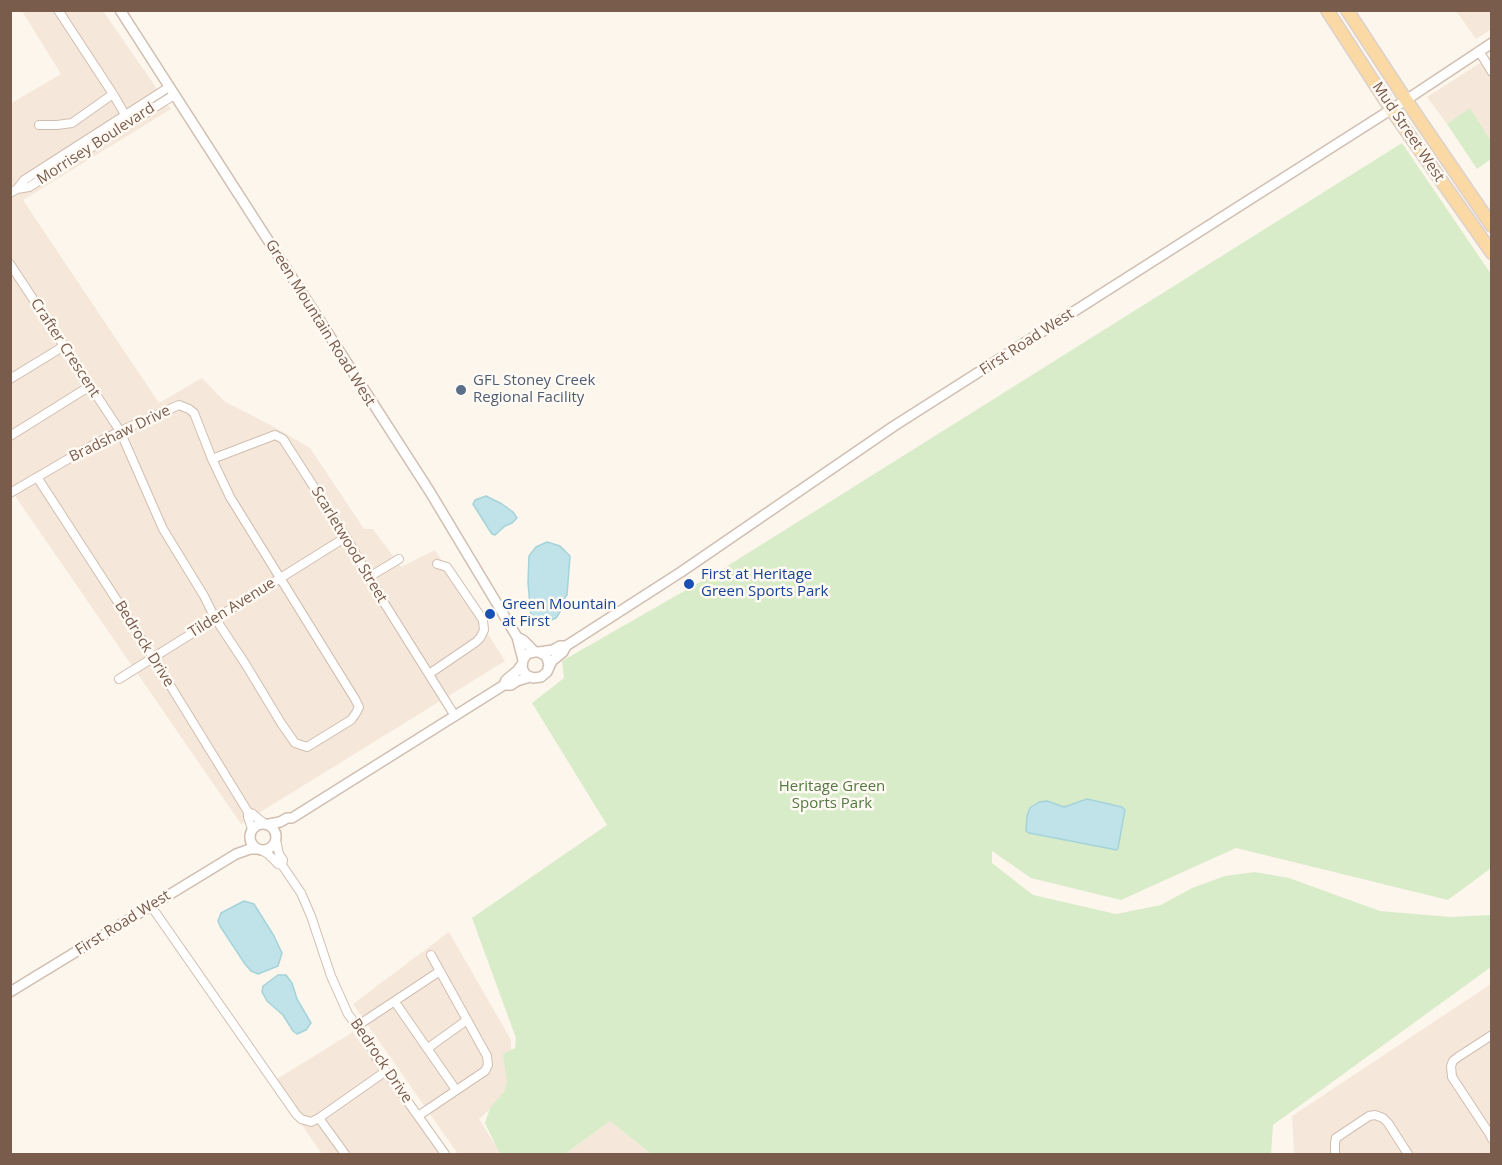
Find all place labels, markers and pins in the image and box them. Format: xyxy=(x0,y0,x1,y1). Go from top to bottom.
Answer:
place label: GFL Stoney Creek Regional Facility xyxy=(473,372,595,407)
marker: GFL Stoney Creek Regional Facility xyxy=(454,383,468,397)
place label: First at Heritage Green Sports Park xyxy=(701,566,828,601)
marker: First at Heritage Green Sports Park xyxy=(682,577,696,591)
place label: Green Mountain at First xyxy=(502,596,617,631)
marker: Green Mountain at First xyxy=(483,607,497,621)

